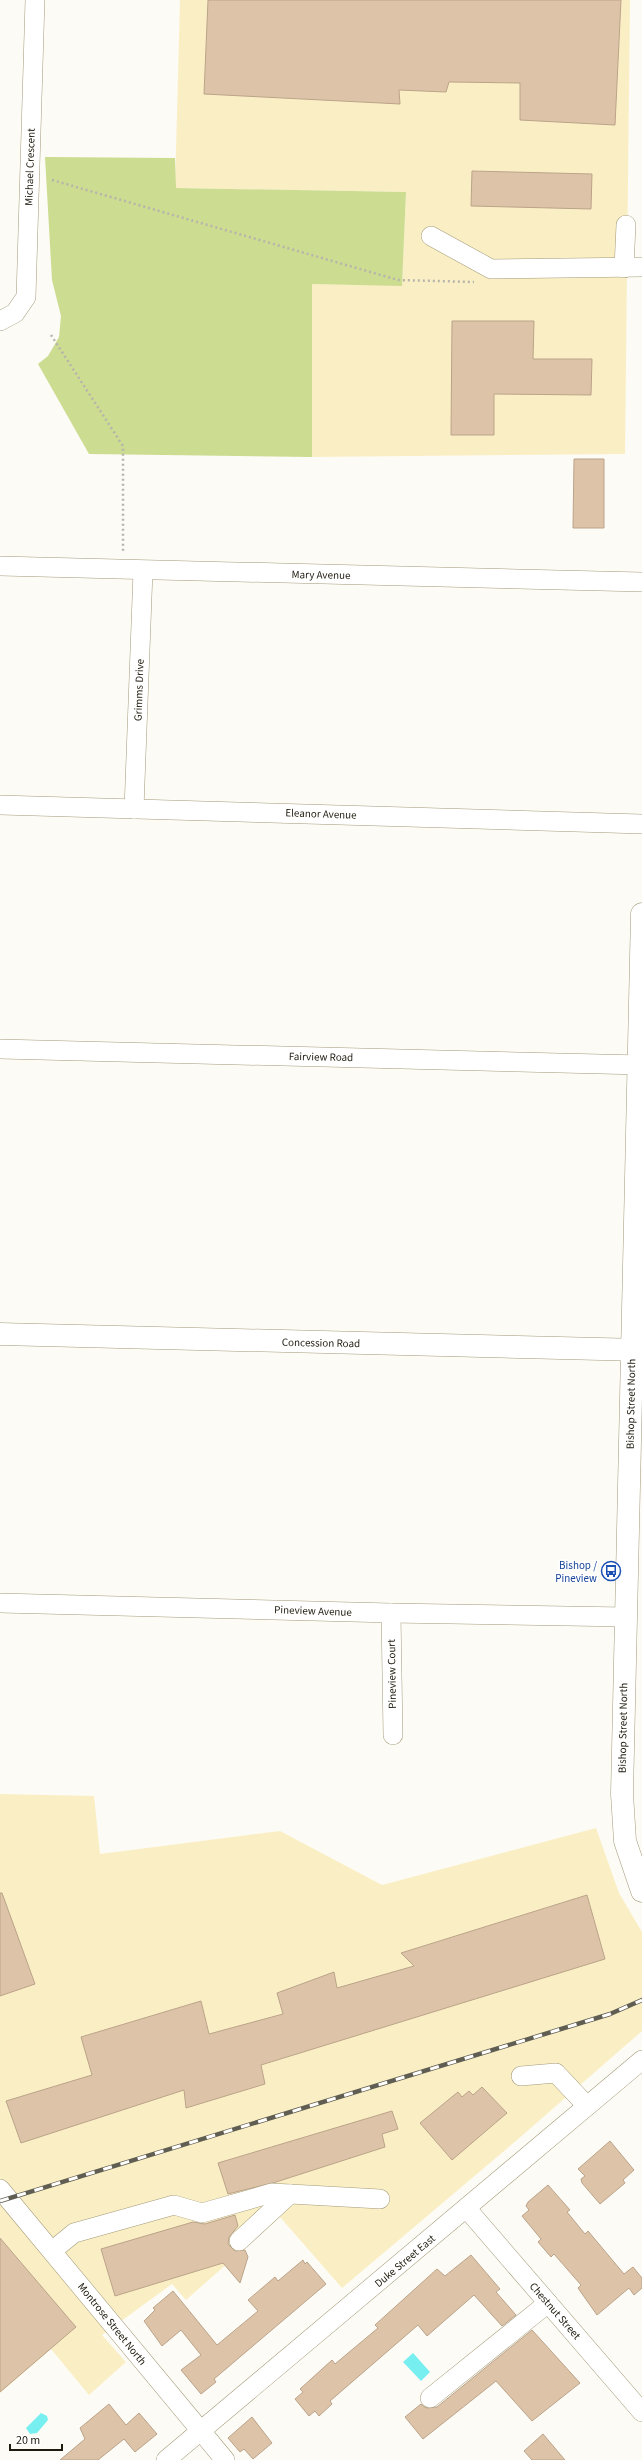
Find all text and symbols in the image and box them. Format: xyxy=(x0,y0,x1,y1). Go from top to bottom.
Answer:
street label: Michael Crescent xyxy=(21,128,39,206)
street label: Mary Avenue xyxy=(291,567,351,583)
street label: Grimms Drive xyxy=(130,658,148,721)
street label: Eleanor Avenue xyxy=(285,805,357,823)
street label: Fairview Road xyxy=(289,1049,353,1065)
street label: Concession Road xyxy=(282,1335,360,1351)
street label: Bishop Street North xyxy=(623,1359,639,1449)
place label: Bishop / Pineview xyxy=(555,1558,597,1586)
bus stop icon: Bishop / Pineview xyxy=(600,1560,622,1582)
street label: Pineview Avenue xyxy=(274,1602,353,1620)
street label: Pineview Court xyxy=(384,1639,400,1709)
street label: Bishop Street North xyxy=(615,1683,631,1773)
street label: Duke Street East xyxy=(372,2231,439,2291)
street label: Chestnut Street xyxy=(526,2279,584,2343)
street label: Montrose Street North xyxy=(74,2280,150,2368)
scale bar xyxy=(10,2426,62,2452)
text: 20 m xyxy=(16,2432,40,2449)

